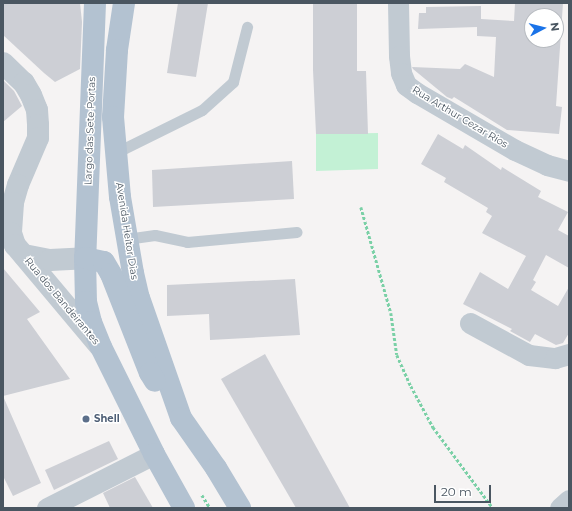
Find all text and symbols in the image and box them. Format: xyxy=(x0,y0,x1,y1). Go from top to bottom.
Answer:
north arrow xyxy=(524,8,564,48)
text: N xyxy=(547,21,562,32)
street label: Largo das Sete Portas xyxy=(82,77,98,185)
street label: Rua Arthur Cezar Rios xyxy=(410,84,510,150)
street label: Avenida Heitor Dias xyxy=(113,182,141,280)
street label: Rua dos Bandeirantes xyxy=(22,255,102,347)
place label: Shell xyxy=(94,413,120,425)
marker: Shell xyxy=(81,414,91,424)
scale bar xyxy=(436,477,493,503)
text: 20 m xyxy=(441,484,472,499)

